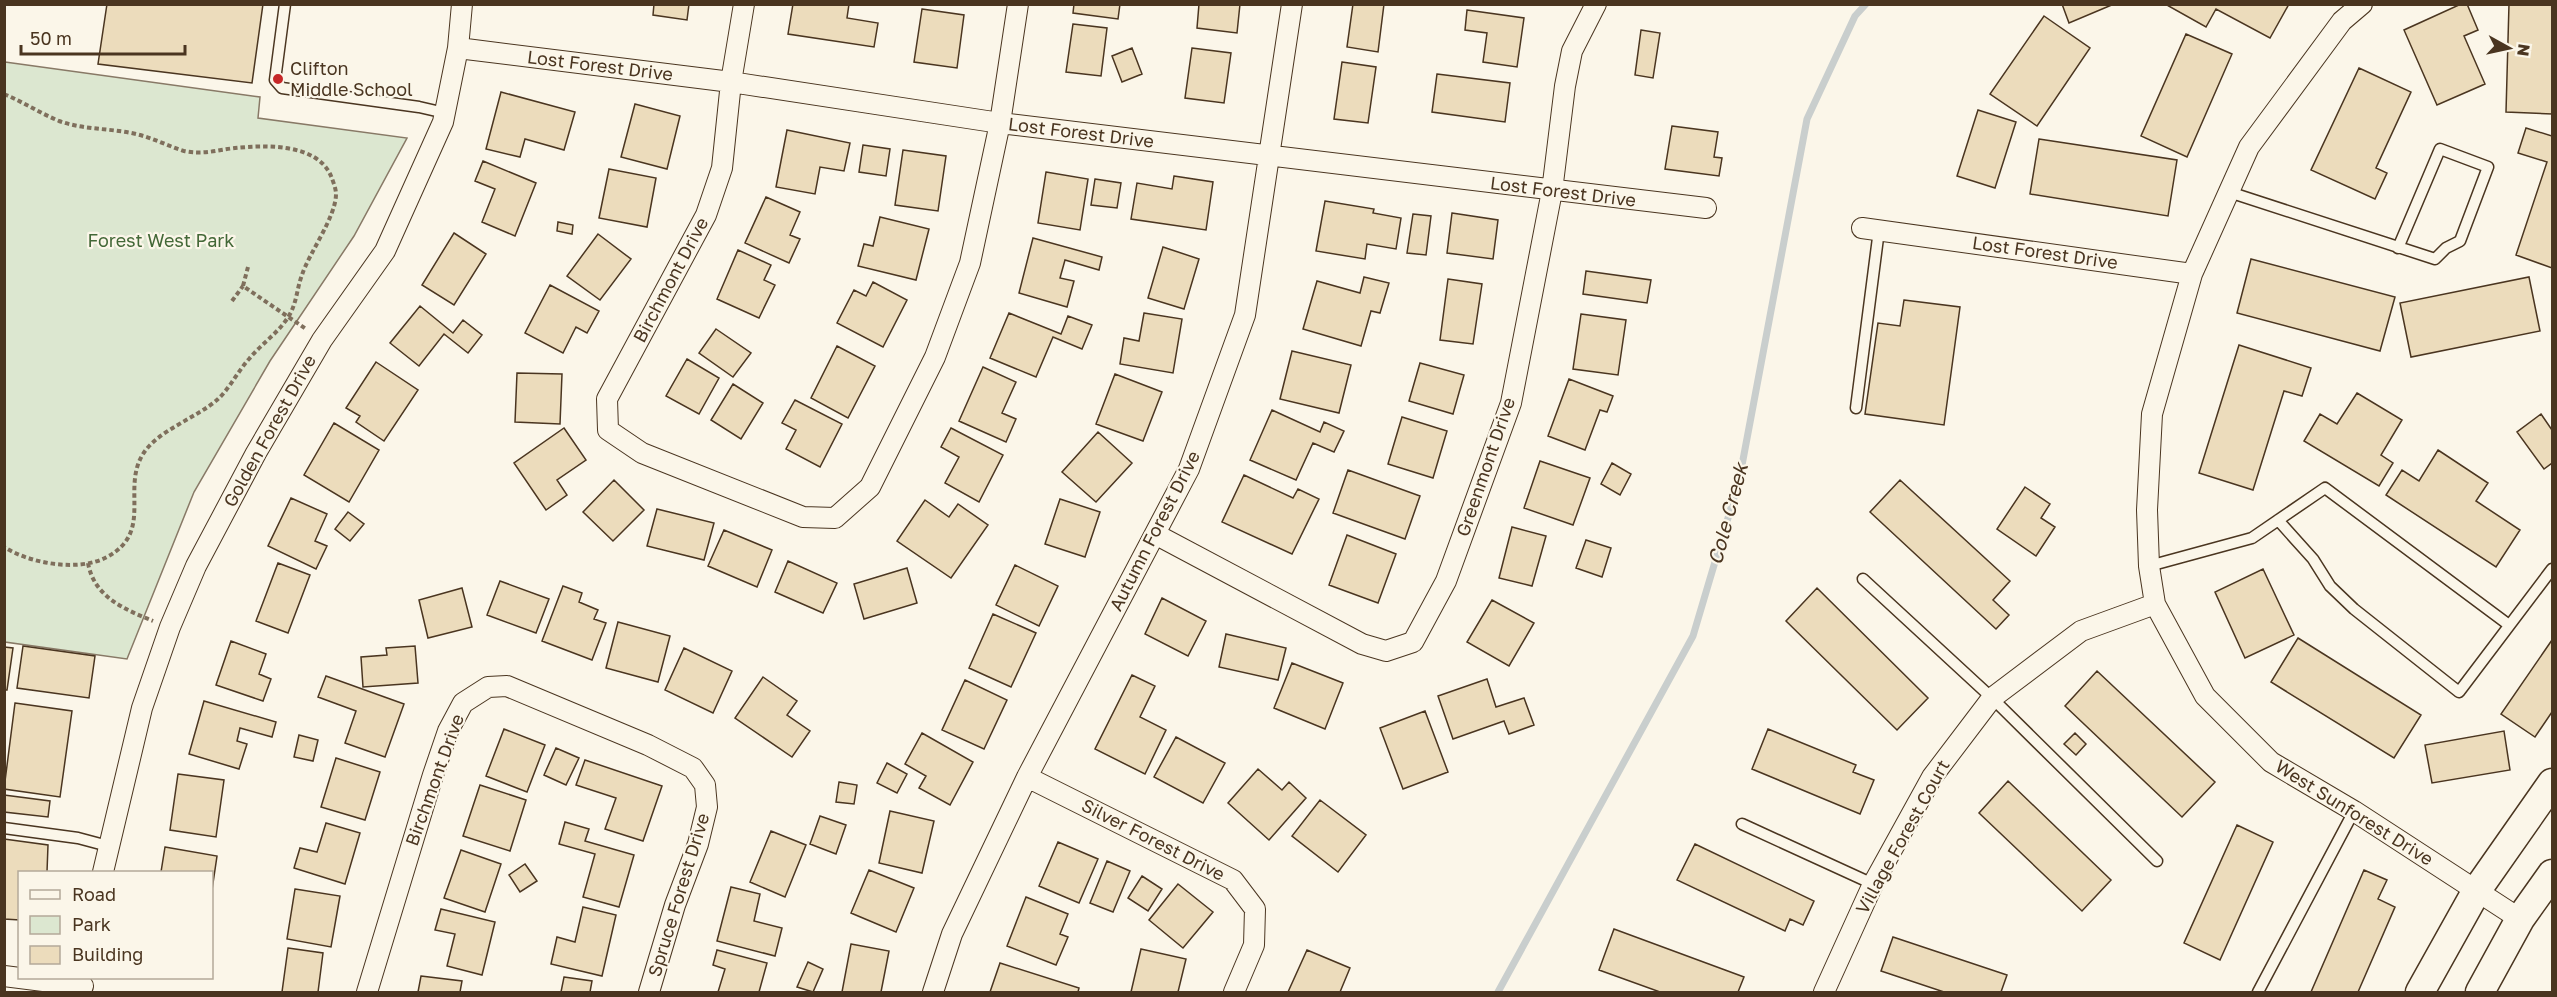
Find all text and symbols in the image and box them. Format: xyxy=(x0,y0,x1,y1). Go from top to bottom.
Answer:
scale bar xyxy=(21,18,184,56)
north arrow xyxy=(2479,18,2539,78)
text: 50 m xyxy=(30,27,72,49)
text: N xyxy=(2513,43,2535,58)
street label: Lost Forest Drive xyxy=(526,45,674,85)
place label: Clifton Middle School xyxy=(290,57,413,100)
marker: Clifton Middle School xyxy=(271,72,285,86)
street label: Lost Forest Drive xyxy=(1007,112,1155,152)
street label: Lost Forest Drive xyxy=(1489,171,1637,211)
street label: Birchmont Drive xyxy=(628,213,712,346)
park label: Forest West Park xyxy=(87,229,235,251)
street label: Lost Forest Drive xyxy=(1971,231,2119,273)
street label: Golden Forest Drive xyxy=(218,351,320,510)
street label: Greenmont Drive xyxy=(1451,394,1519,539)
street label: Autumn Forest Drive xyxy=(1104,447,1204,614)
water label: Cole Creek xyxy=(1702,458,1753,567)
street label: Birchmont Drive xyxy=(400,711,468,849)
street label: West Sunforest Drive xyxy=(2272,755,2438,870)
street label: Village Forest Court xyxy=(1851,756,1954,917)
street label: Silver Forest Drive xyxy=(1078,793,1229,885)
street label: Spruce Forest Drive xyxy=(643,810,713,979)
legend xyxy=(18,871,213,979)
text: Road xyxy=(72,883,116,905)
text: Park xyxy=(72,913,111,935)
text: Building xyxy=(72,943,143,965)

